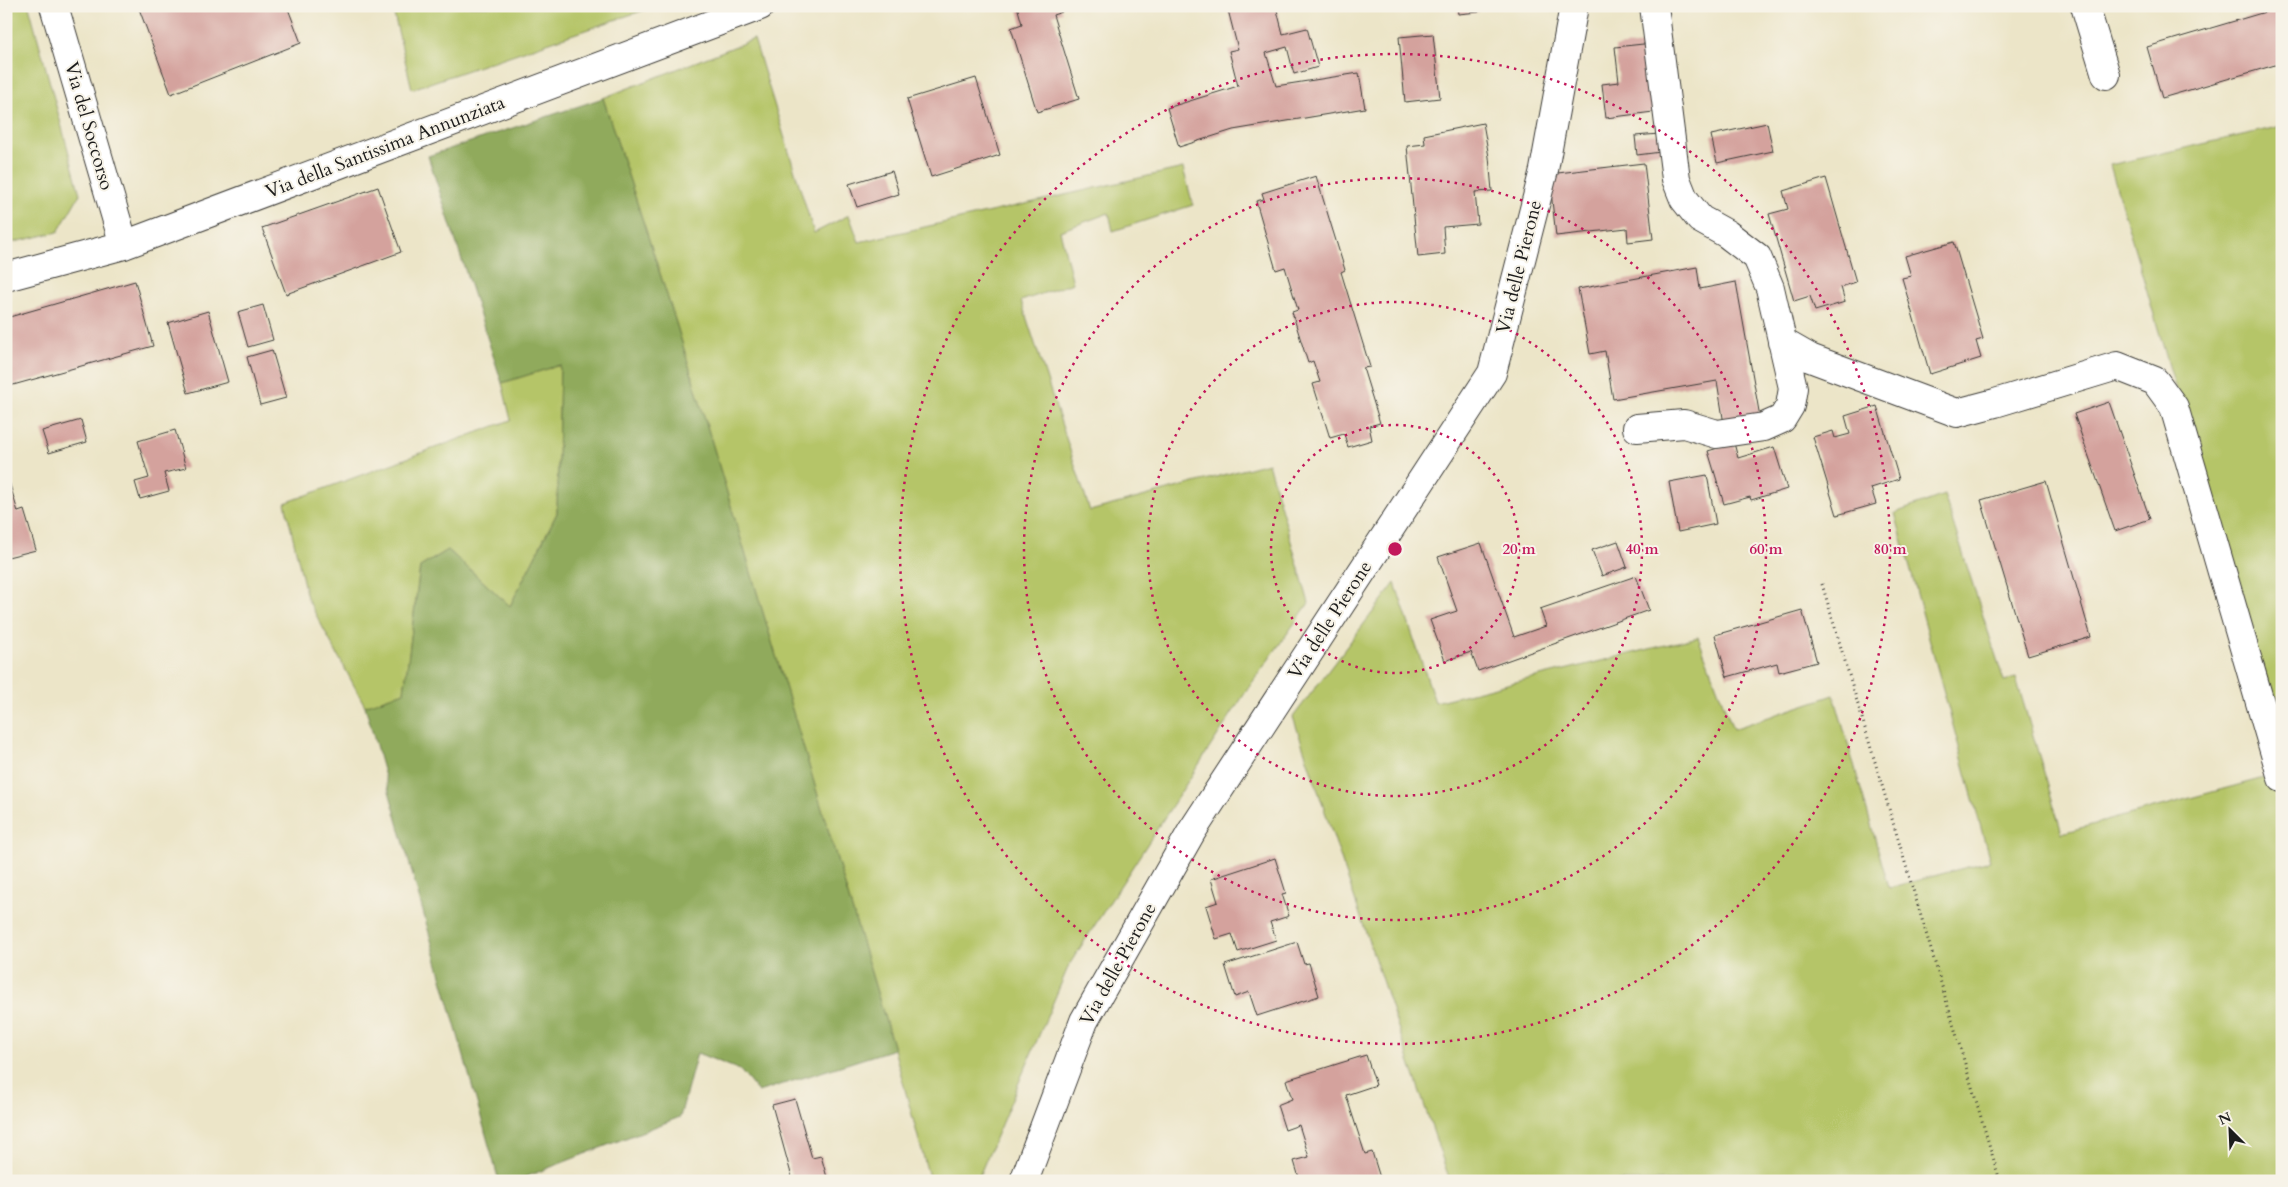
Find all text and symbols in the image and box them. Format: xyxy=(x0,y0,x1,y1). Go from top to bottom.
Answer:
street label: Via del Soccorso xyxy=(58,59,120,193)
street label: Via della Santissima Annunziata xyxy=(262,89,508,205)
street label: Via delle Pierone xyxy=(1490,198,1548,336)
text: 20 m xyxy=(1502,539,1536,559)
text: 40 m xyxy=(1625,539,1659,559)
text: 60 m xyxy=(1749,539,1783,559)
text: 80 m xyxy=(1873,539,1907,559)
centre of rings xyxy=(1386,540,1404,558)
street label: Via delle Pierone xyxy=(1282,556,1378,684)
street label: Via delle Pierone xyxy=(1074,898,1162,1030)
north arrow xyxy=(2206,1104,2256,1154)
text: N xyxy=(2215,1107,2234,1130)

